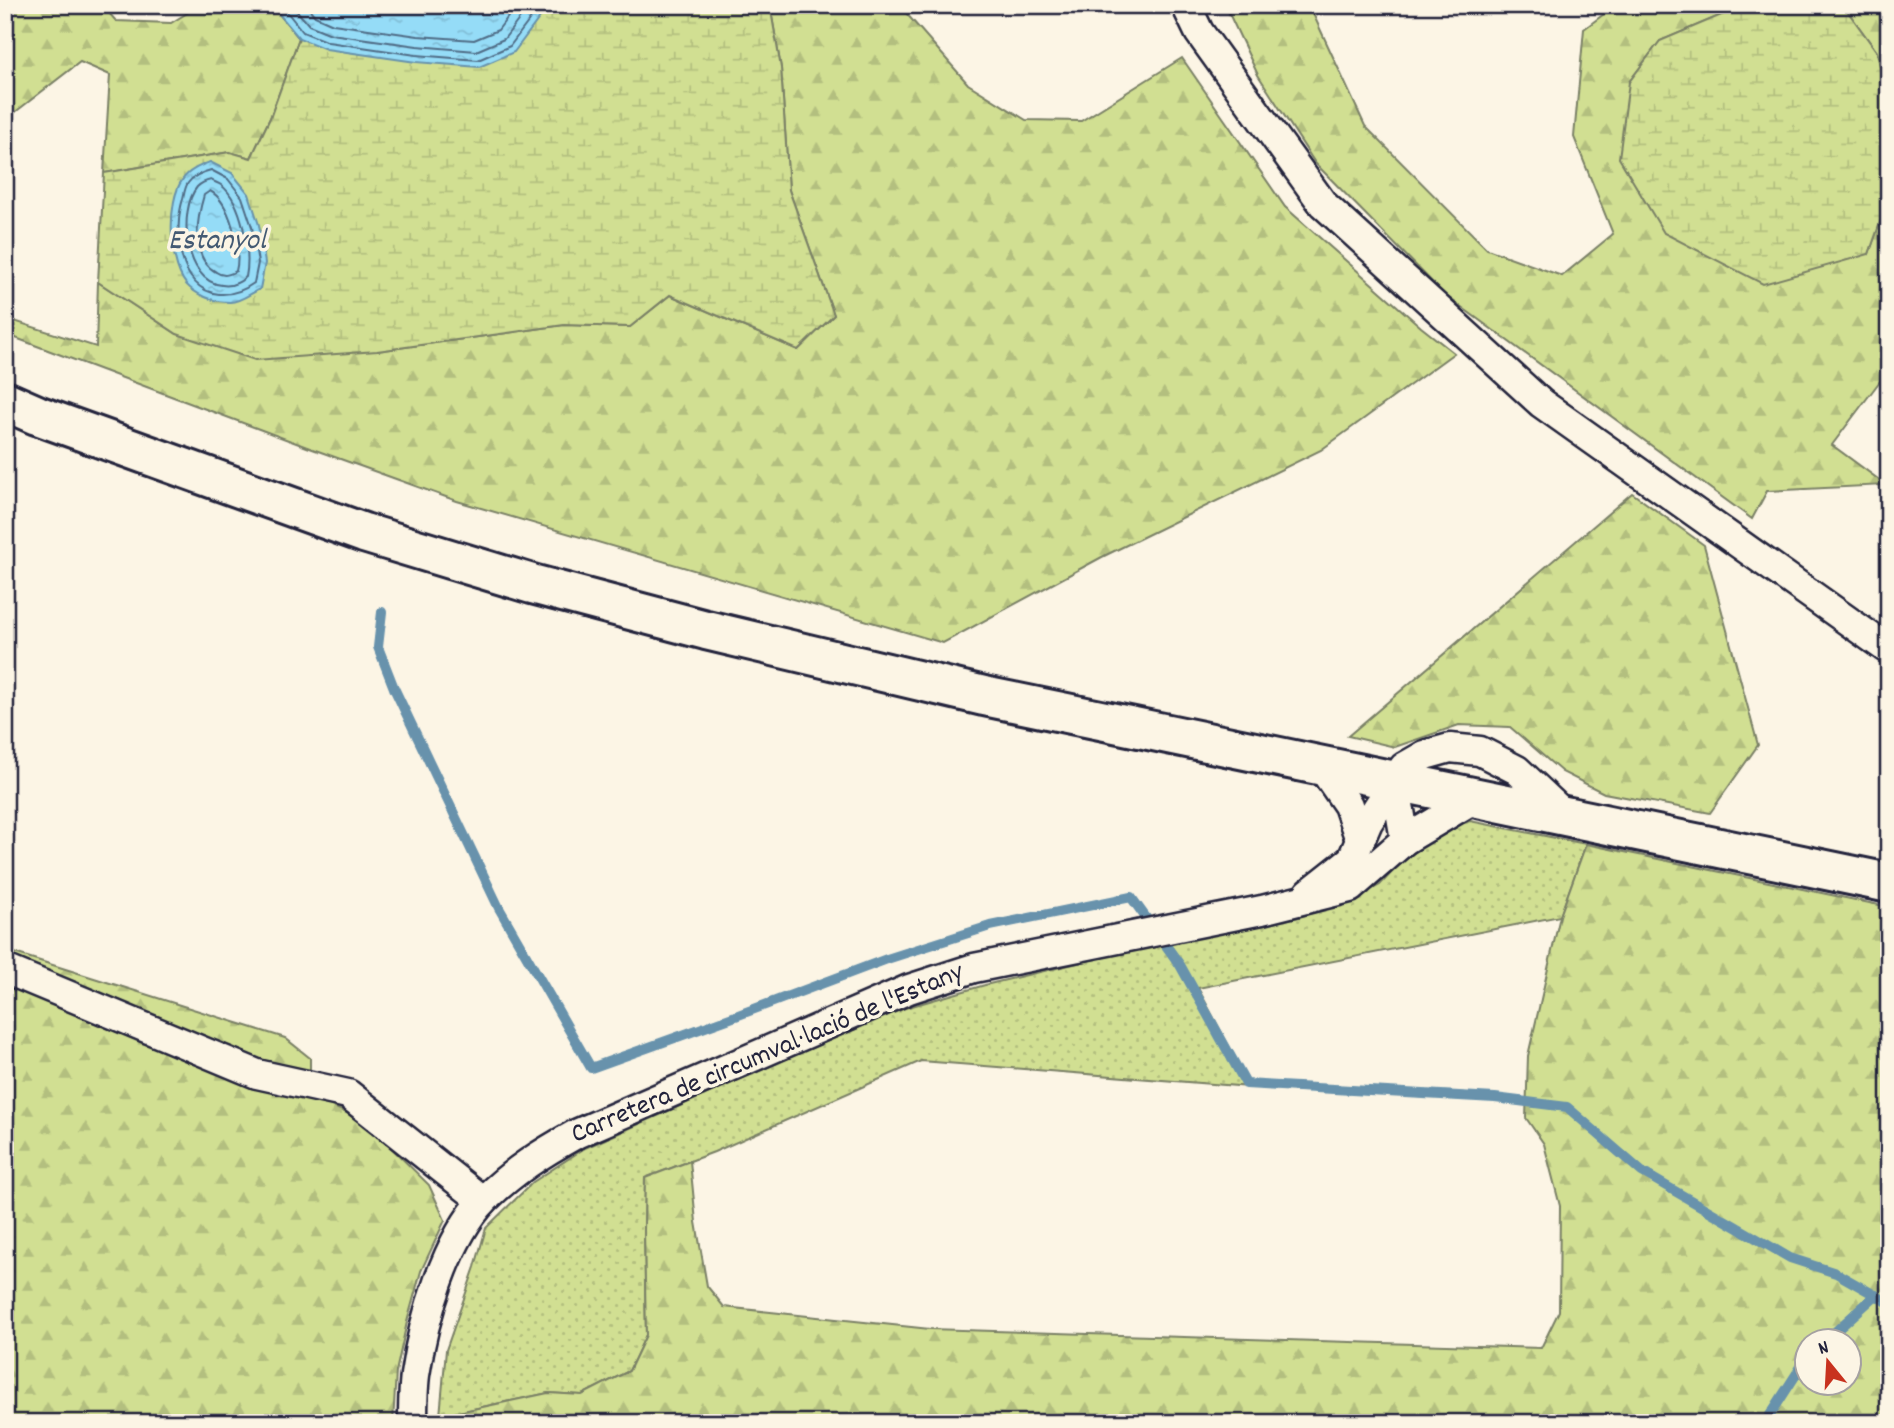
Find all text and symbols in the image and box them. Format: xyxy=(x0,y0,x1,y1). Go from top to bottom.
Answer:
water label: Estanyol xyxy=(168,221,269,264)
street label: Carretera de circumval·lació de l'Estany xyxy=(565,954,971,1156)
north arrow xyxy=(1792,1326,1862,1396)
text: N xyxy=(1815,1335,1832,1363)

